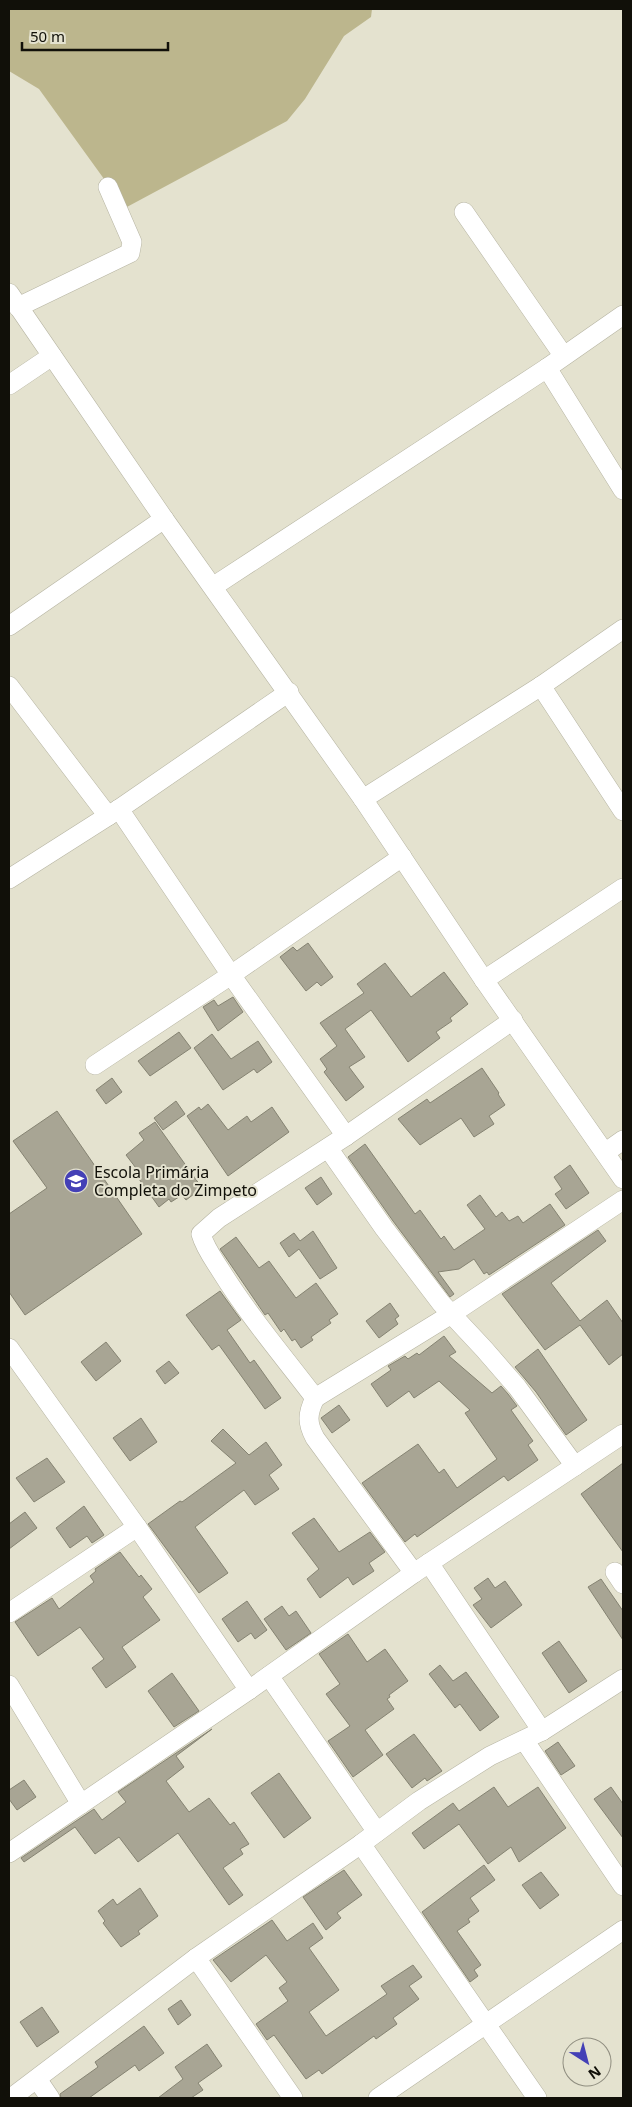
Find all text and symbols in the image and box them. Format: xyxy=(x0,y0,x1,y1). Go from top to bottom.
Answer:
scale bar xyxy=(22,20,169,52)
text: 50 m xyxy=(30,26,65,46)
place label: Escola Primária Completa do Zimpeto xyxy=(94,1161,257,1201)
school or university icon: Escola Primária Completa do Zimpeto xyxy=(63,1168,89,1194)
north arrow xyxy=(562,2037,612,2087)
text: N xyxy=(585,2062,605,2084)

